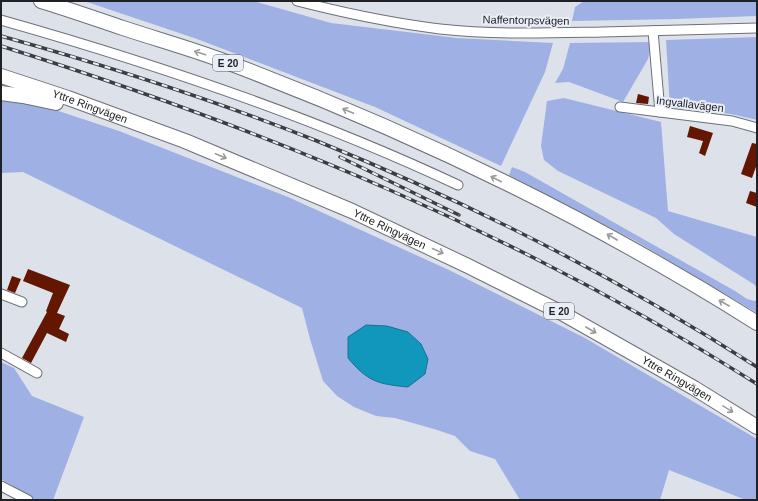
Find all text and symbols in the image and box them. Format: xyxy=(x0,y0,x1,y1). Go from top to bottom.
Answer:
street label: Naffentorpsvägen xyxy=(483,13,569,27)
one-way arrow xyxy=(195,49,207,57)
road number: E 20 xyxy=(213,55,243,71)
street label: Yttre Ringvägen xyxy=(51,87,129,125)
street label: Ingvallavägen xyxy=(656,94,724,114)
one-way arrow xyxy=(342,107,354,114)
one-way arrow xyxy=(215,153,227,160)
one-way arrow xyxy=(490,174,502,182)
street label: Yttre Ringvägen xyxy=(351,207,428,251)
one-way arrow xyxy=(606,233,618,241)
one-way arrow xyxy=(432,248,444,255)
one-way arrow xyxy=(718,298,730,306)
road number: E 20 xyxy=(544,303,574,319)
one-way arrow xyxy=(585,326,597,334)
street label: Yttre Ringvägen xyxy=(640,354,714,404)
one-way arrow xyxy=(722,405,734,413)

